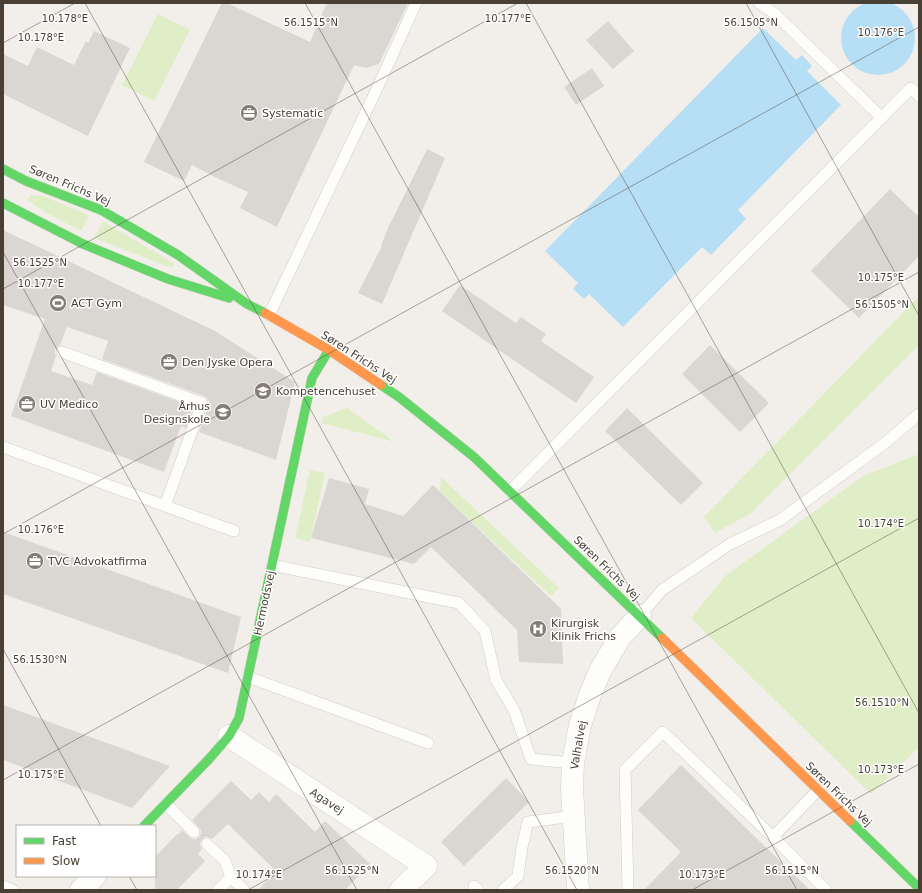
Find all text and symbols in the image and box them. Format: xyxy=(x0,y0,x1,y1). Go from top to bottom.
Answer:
text: 10.178°E xyxy=(42,13,88,24)
text: 10.177°E xyxy=(485,13,531,24)
text: 56.1515°N xyxy=(284,17,338,28)
text: 56.1505°N xyxy=(724,17,778,28)
text: 10.176°E xyxy=(858,27,904,38)
text: 10.178°E xyxy=(18,32,64,43)
office icon: Systematic xyxy=(239,103,259,123)
place label: Systematic xyxy=(262,107,323,120)
street label: Søren Frichs Vej xyxy=(27,162,112,208)
text: 56.1525°N xyxy=(13,257,67,268)
text: 10.175°E xyxy=(858,272,904,283)
text: 10.177°E xyxy=(18,278,64,289)
sports icon: ACT Gym xyxy=(48,293,68,313)
place label: ACT Gym xyxy=(71,297,122,310)
text: 56.1505°N xyxy=(855,299,909,310)
street label: Søren Frichs Vej xyxy=(319,328,399,387)
office icon: Den Jyske Opera xyxy=(159,352,179,372)
place label: Den Jyske Opera xyxy=(182,356,273,369)
school or university icon: Kompetencehuset xyxy=(253,381,273,401)
place label: Kompetencehuset xyxy=(276,385,376,398)
office icon: UV Medico xyxy=(17,394,37,414)
place label: UV Medico xyxy=(40,398,98,411)
place label: Århus Designskole xyxy=(144,400,210,426)
school or university icon: Århus Designskole xyxy=(213,402,233,422)
text: 10.174°E xyxy=(858,518,904,529)
text: 10.176°E xyxy=(18,524,64,535)
street label: Søren Frichs Vej xyxy=(571,533,642,603)
office icon: TVC Advokatfirma xyxy=(25,551,45,571)
place label: TVC Advokatfirma xyxy=(47,555,147,568)
street label: Hermodsvej xyxy=(251,570,278,637)
place label: Kirurgisk Klinik Frichs xyxy=(551,617,616,643)
hospital icon: Kirurgisk Klinik Frichs xyxy=(528,619,548,639)
text: 56.1530°N xyxy=(13,654,67,665)
text: 56.1510°N xyxy=(855,697,909,708)
street label: Valhalvej xyxy=(568,720,589,771)
street label: Søren Frichs Vej xyxy=(803,759,874,829)
text: 10.173°E xyxy=(858,764,904,775)
text: 10.175°E xyxy=(18,769,64,780)
street label: Agavej xyxy=(307,786,346,817)
legend xyxy=(16,825,156,877)
text: Fast xyxy=(52,834,76,848)
text: Slow xyxy=(52,854,80,868)
text: 56.1525°N xyxy=(325,865,379,876)
text: 56.1520°N xyxy=(545,865,599,876)
text: 56.1515°N xyxy=(765,865,819,876)
text: 10.174°E xyxy=(236,869,282,880)
text: 10.173°E xyxy=(679,869,725,880)

